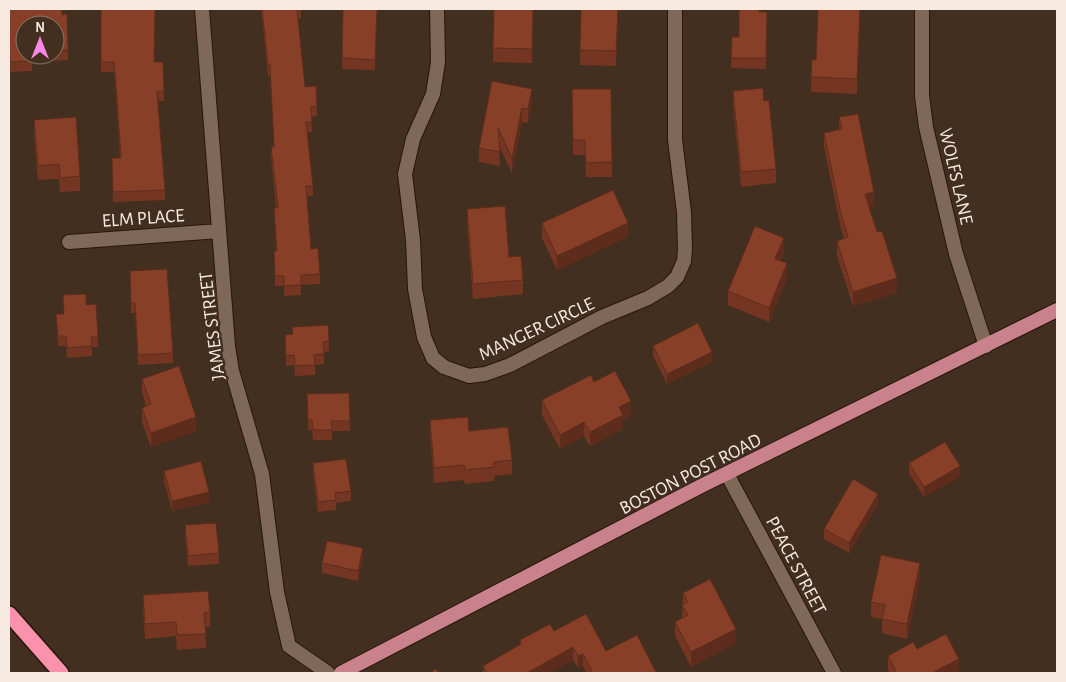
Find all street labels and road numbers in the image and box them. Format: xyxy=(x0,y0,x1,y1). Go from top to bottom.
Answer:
street label: WOLFS LANE xyxy=(935,126,976,226)
street label: ELM PLACE xyxy=(101,206,185,231)
street label: JAMES STREET xyxy=(196,270,229,381)
street label: MANGER CIRCLE xyxy=(476,294,597,364)
street label: BOSTON POST ROAD xyxy=(617,430,765,518)
street label: PEACE STREET xyxy=(762,514,829,618)

